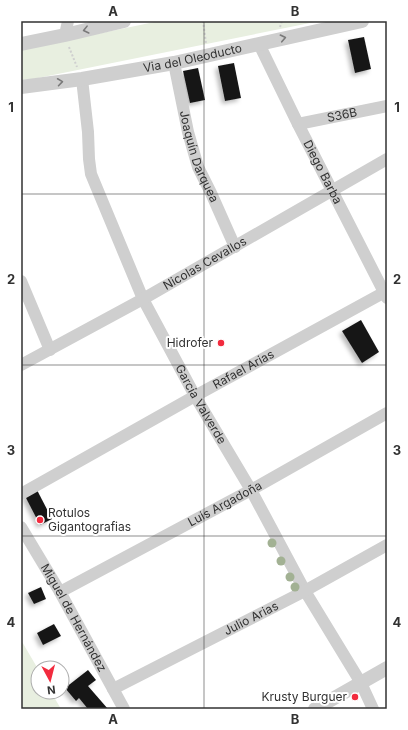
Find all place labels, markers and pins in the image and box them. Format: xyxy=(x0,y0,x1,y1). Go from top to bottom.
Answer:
place label: Hidrofer xyxy=(167,335,213,350)
marker: Hidrofer xyxy=(216,338,226,348)
place label: Rotulos Gigantografias xyxy=(48,505,131,534)
marker: Rotulos Gigantografias xyxy=(35,515,45,525)
place label: Krusty Burguer xyxy=(261,689,347,704)
marker: Krusty Burguer xyxy=(350,692,360,702)

